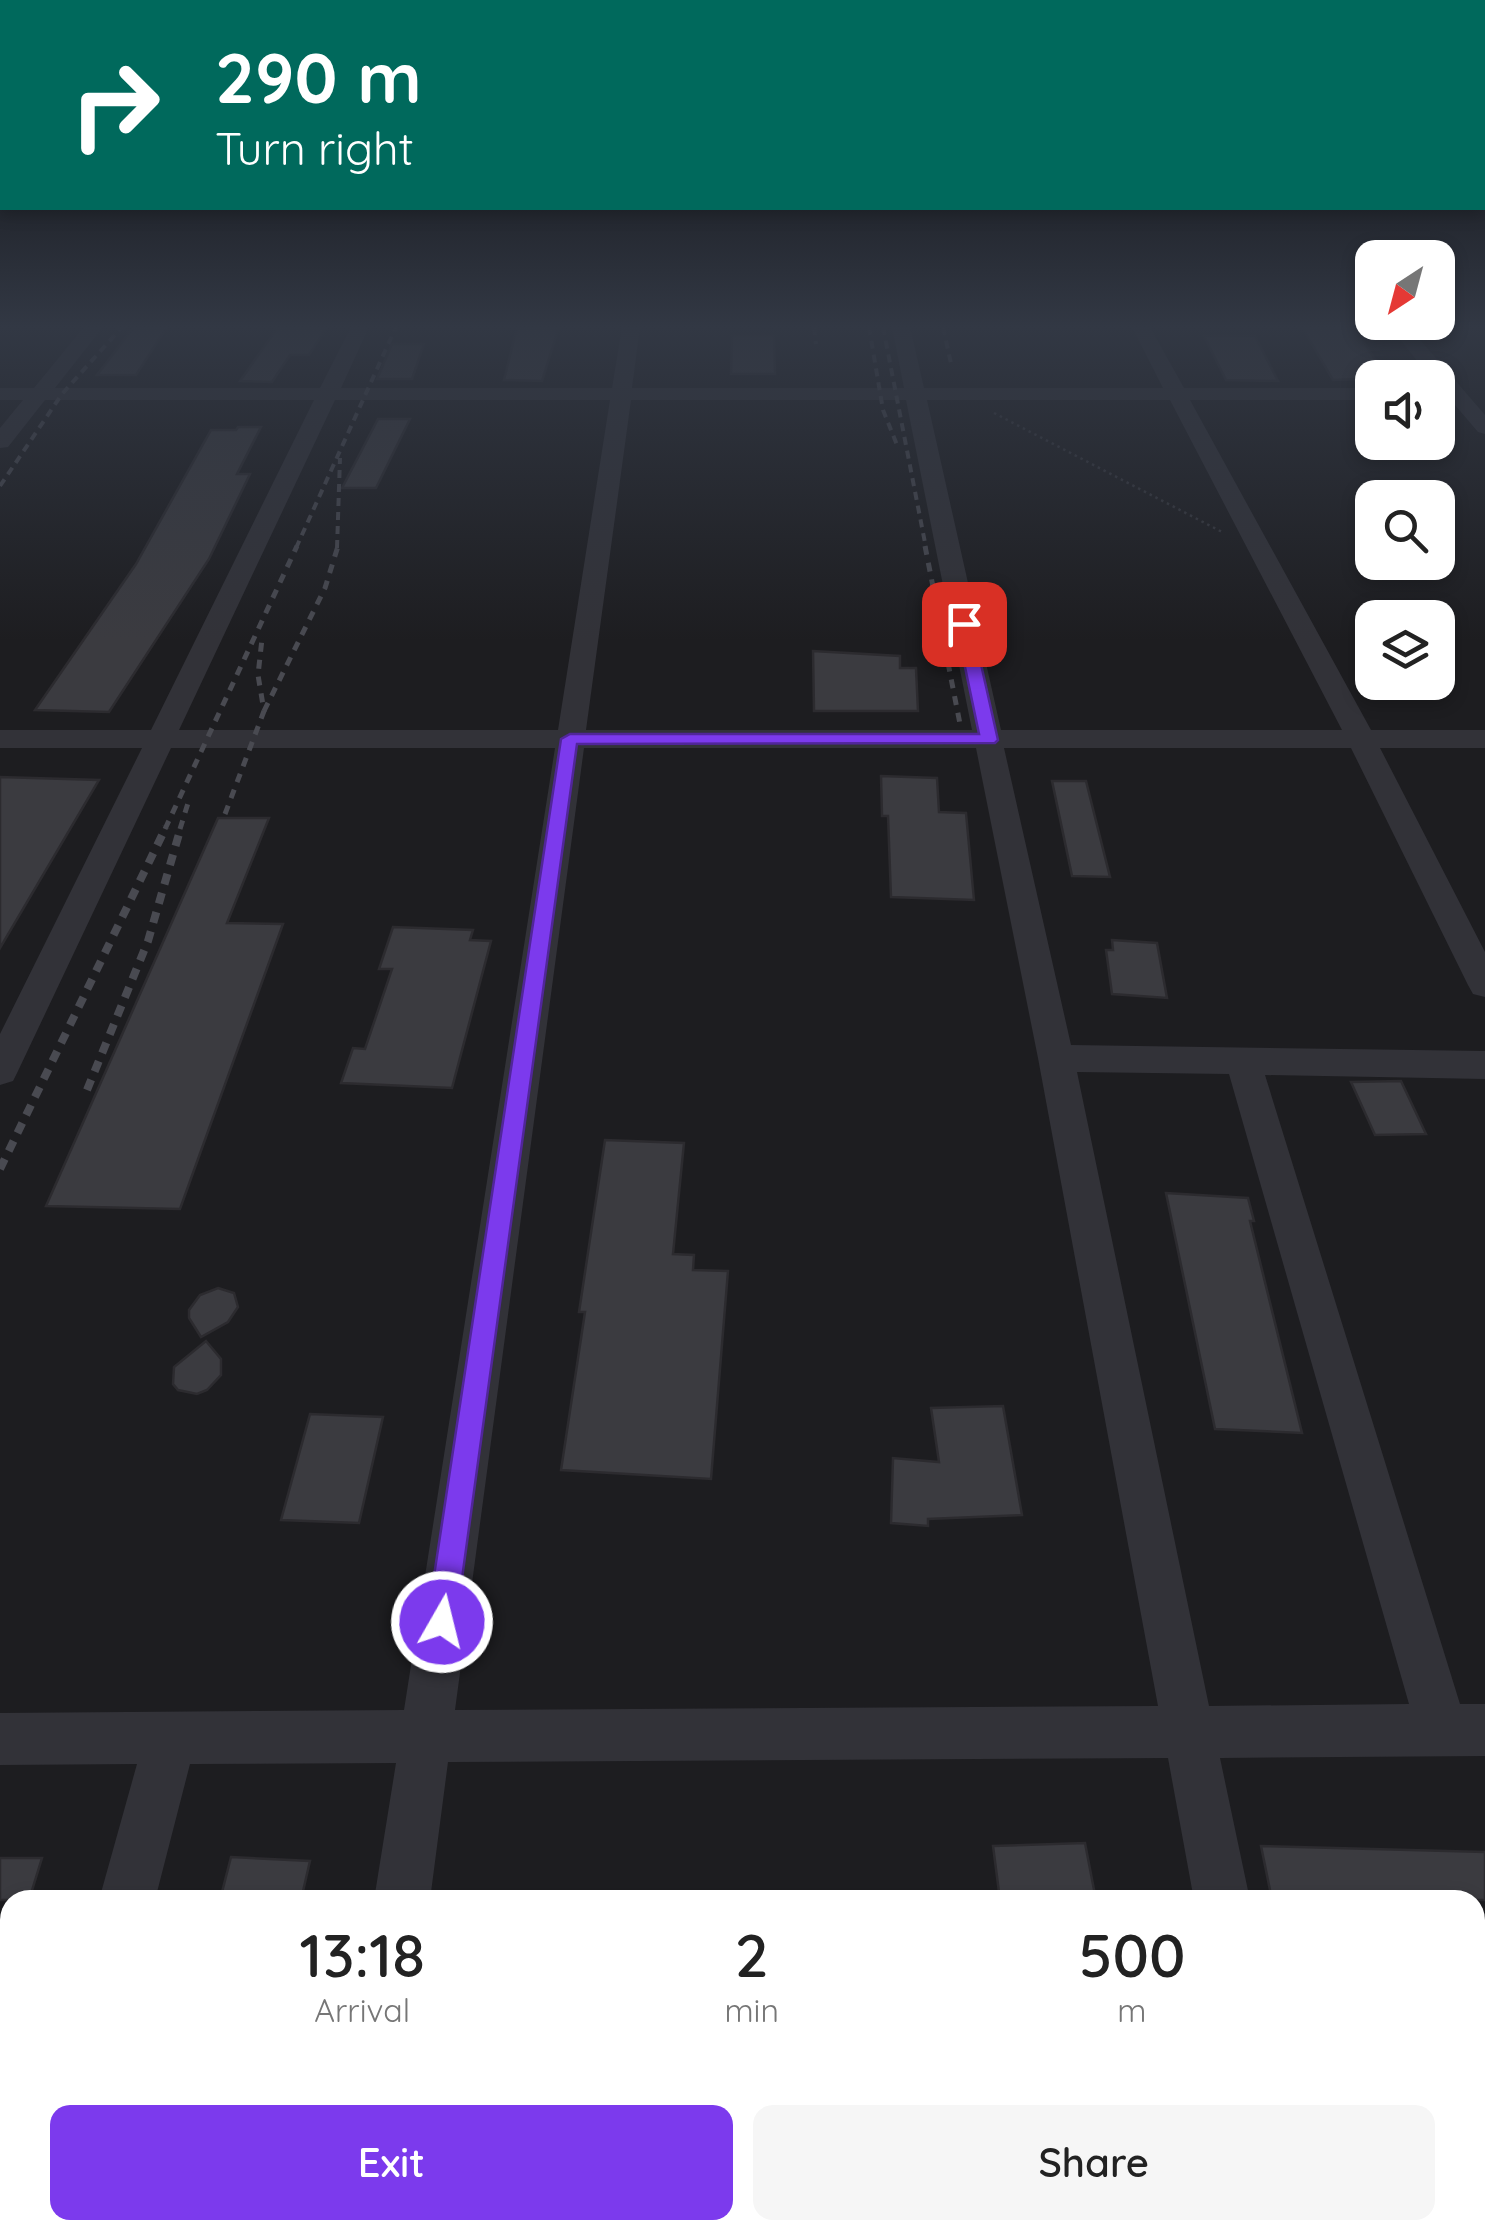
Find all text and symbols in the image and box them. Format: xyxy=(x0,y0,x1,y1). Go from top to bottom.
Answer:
text: 290 m xyxy=(215,33,422,121)
icon: right xyxy=(50,40,180,170)
text: Turn right xyxy=(215,120,414,176)
north arrow xyxy=(1355,240,1455,340)
map controls xyxy=(1355,240,1455,700)
button: sound xyxy=(1355,360,1455,460)
button: search xyxy=(1355,480,1455,580)
pin xyxy=(922,582,1007,667)
icon: arrive xyxy=(937,597,992,652)
button: layers xyxy=(1355,600,1455,700)
position arrow xyxy=(390,1570,494,1674)
text: 13:18 xyxy=(300,1917,425,1992)
text: 2 xyxy=(735,1917,769,1992)
text: 500 xyxy=(1079,1917,1185,1992)
text: Arrival xyxy=(314,1990,410,2030)
text: min xyxy=(724,1990,779,2030)
text: m xyxy=(1117,1990,1147,2030)
button: Exit xyxy=(50,2105,733,2220)
button: Share xyxy=(753,2105,1435,2220)

